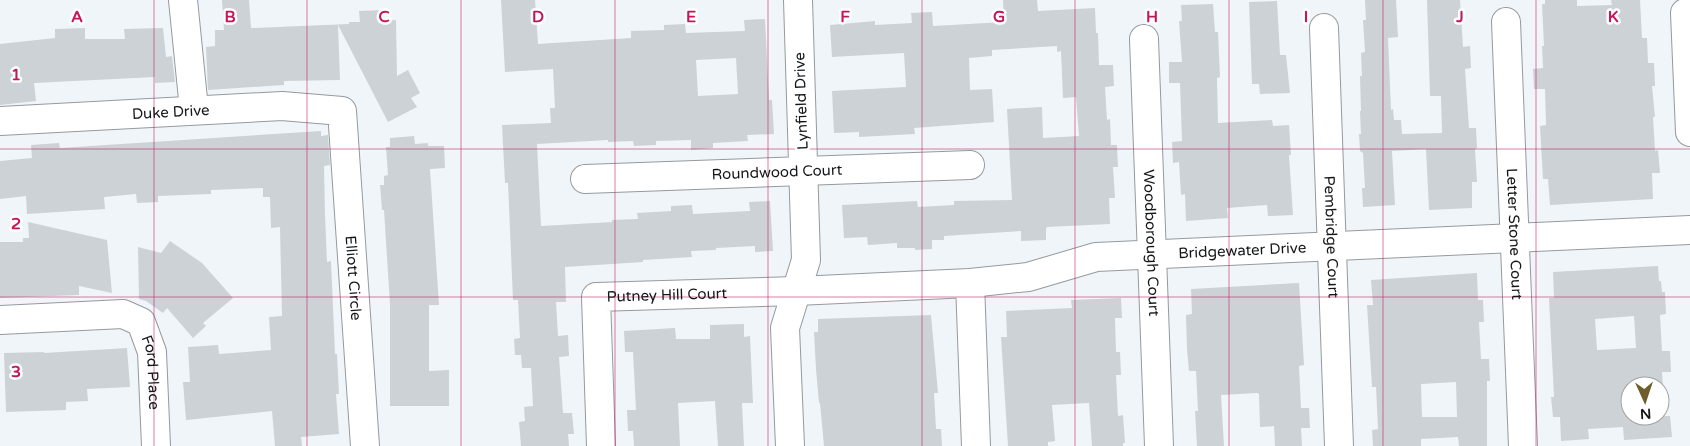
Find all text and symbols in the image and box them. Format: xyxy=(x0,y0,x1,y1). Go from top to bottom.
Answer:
text: A xyxy=(71,7,83,27)
text: B xyxy=(224,7,236,27)
text: C xyxy=(378,7,390,27)
text: D xyxy=(532,7,544,27)
text: E xyxy=(686,7,696,27)
text: F xyxy=(840,7,850,27)
text: G xyxy=(993,7,1005,27)
text: H xyxy=(1146,7,1158,27)
text: I xyxy=(1304,7,1308,27)
text: J xyxy=(1455,7,1464,27)
text: K xyxy=(1608,7,1619,27)
street label: Lynfield Drive xyxy=(790,52,812,150)
text: 1 xyxy=(11,65,21,85)
street label: Duke Drive xyxy=(131,101,210,123)
street label: Roundwood Court xyxy=(711,161,843,183)
street label: Letter Stone Court xyxy=(1503,168,1526,300)
street label: Woodborough Court xyxy=(1140,169,1163,317)
street label: Pembridge Court xyxy=(1320,175,1343,299)
text: 2 xyxy=(11,214,21,234)
street label: Elliott Circle xyxy=(342,235,365,321)
street label: Bridgewater Drive xyxy=(1178,238,1307,262)
street label: Putney Hill Court xyxy=(606,284,728,306)
street label: Ford Place xyxy=(138,333,163,410)
text: 3 xyxy=(11,362,21,382)
north arrow xyxy=(1620,376,1670,426)
text: N xyxy=(1640,405,1652,422)

